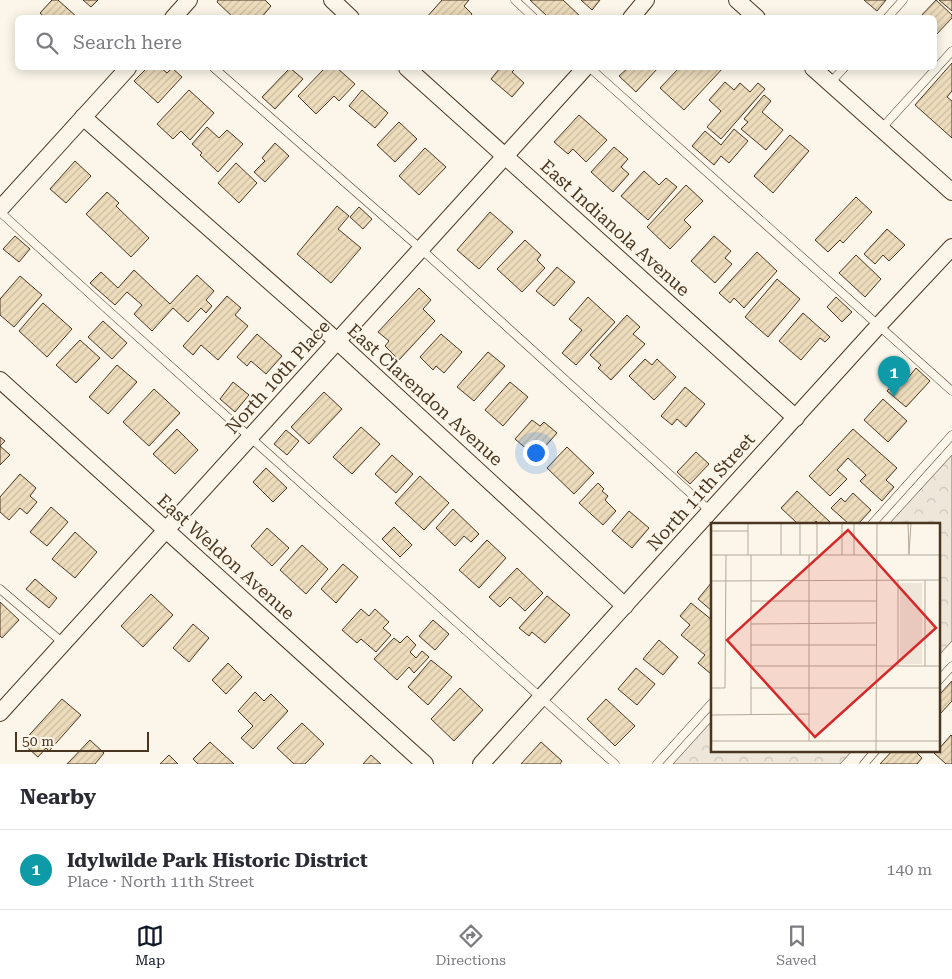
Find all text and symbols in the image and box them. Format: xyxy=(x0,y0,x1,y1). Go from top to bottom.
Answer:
search box xyxy=(15,15,937,70)
icon: search xyxy=(33,29,61,57)
text: Search here xyxy=(73,31,182,54)
street label: East Indianola Avenue xyxy=(536,155,694,300)
street label: North 10th Place xyxy=(221,316,334,438)
street label: East Clarendon Avenue xyxy=(343,319,507,470)
pin: 1 xyxy=(878,356,910,397)
street label: North 11th Street xyxy=(642,428,759,555)
your location xyxy=(523,440,549,466)
street label: East Weldon Avenue xyxy=(153,490,299,624)
inset map xyxy=(711,523,940,752)
scale bar xyxy=(15,729,149,752)
text: 50 m xyxy=(22,733,54,749)
text: Nearby xyxy=(20,785,96,809)
text: Idylwilde Park Historic District xyxy=(67,849,368,872)
text: 1 xyxy=(32,860,40,879)
text: 140 m xyxy=(886,860,932,879)
text: Place · North 11th Street xyxy=(67,872,254,891)
tab: Map xyxy=(135,922,165,968)
tab: Directions xyxy=(435,922,506,968)
tab: Saved xyxy=(776,922,817,968)

